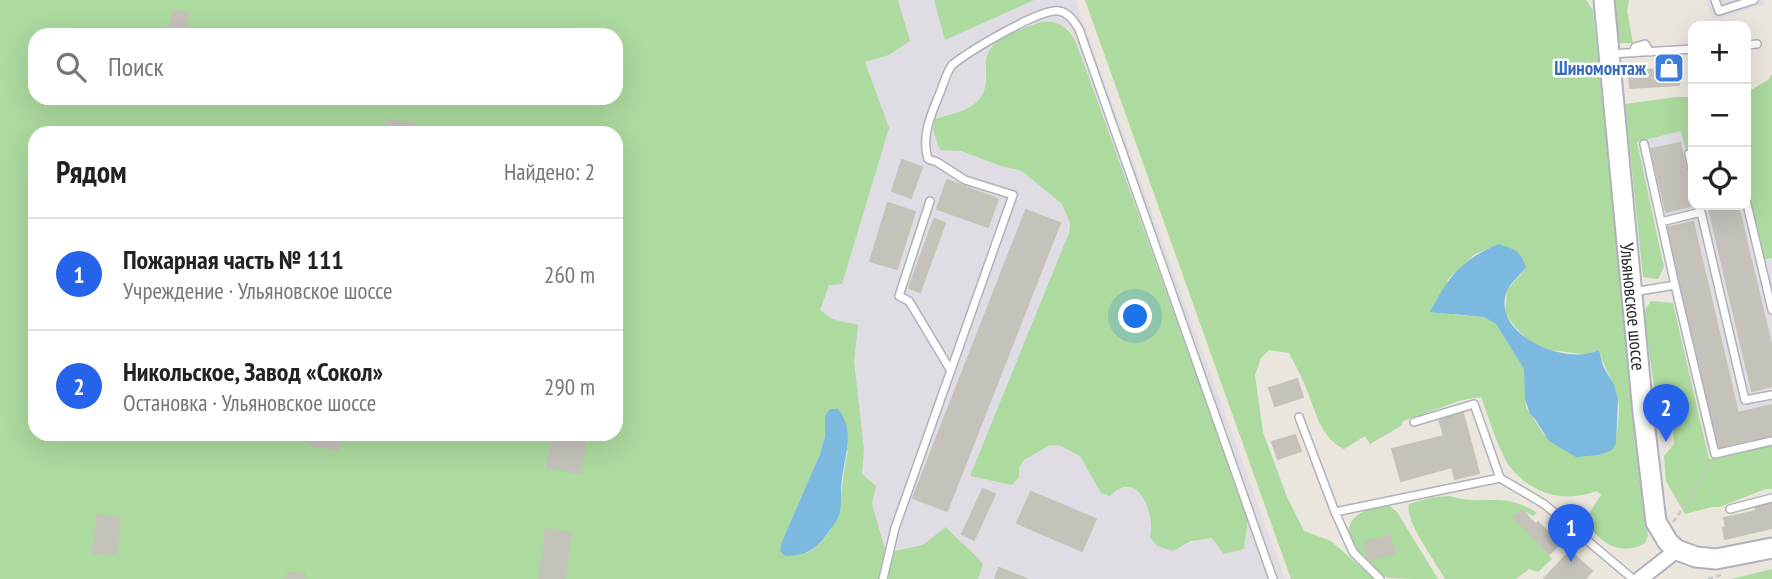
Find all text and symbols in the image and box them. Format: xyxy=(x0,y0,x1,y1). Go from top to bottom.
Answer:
map controls xyxy=(1688,21,1751,210)
button: + xyxy=(1688,21,1751,84)
search box xyxy=(28,28,623,105)
icon: search xyxy=(52,48,90,86)
text: Поиск xyxy=(108,50,164,83)
shop icon: Шиномонтаж xyxy=(1652,51,1686,85)
place label: Шиномонтаж xyxy=(1554,56,1647,80)
button: − xyxy=(1688,84,1751,147)
button: locate xyxy=(1688,147,1751,210)
text: Рядом xyxy=(56,152,127,191)
text: Найдено: 2 xyxy=(504,157,595,186)
street label: Ульяновское шоссе xyxy=(1615,242,1651,372)
text: Пожарная часть № 111 xyxy=(123,243,344,276)
text: 1 xyxy=(74,260,85,289)
text: 260 m xyxy=(544,260,595,289)
text: Учреждение · Ульяновское шоссе xyxy=(123,276,393,305)
your location xyxy=(1118,299,1152,333)
text: Никольское, Завод «Сокол» xyxy=(123,355,383,388)
text: 2 xyxy=(74,372,85,401)
text: 290 m xyxy=(544,372,595,401)
pin: 2 xyxy=(1643,384,1689,442)
text: Остановка · Ульяновское шоссе xyxy=(123,388,376,417)
pin: 1 xyxy=(1548,504,1594,562)

